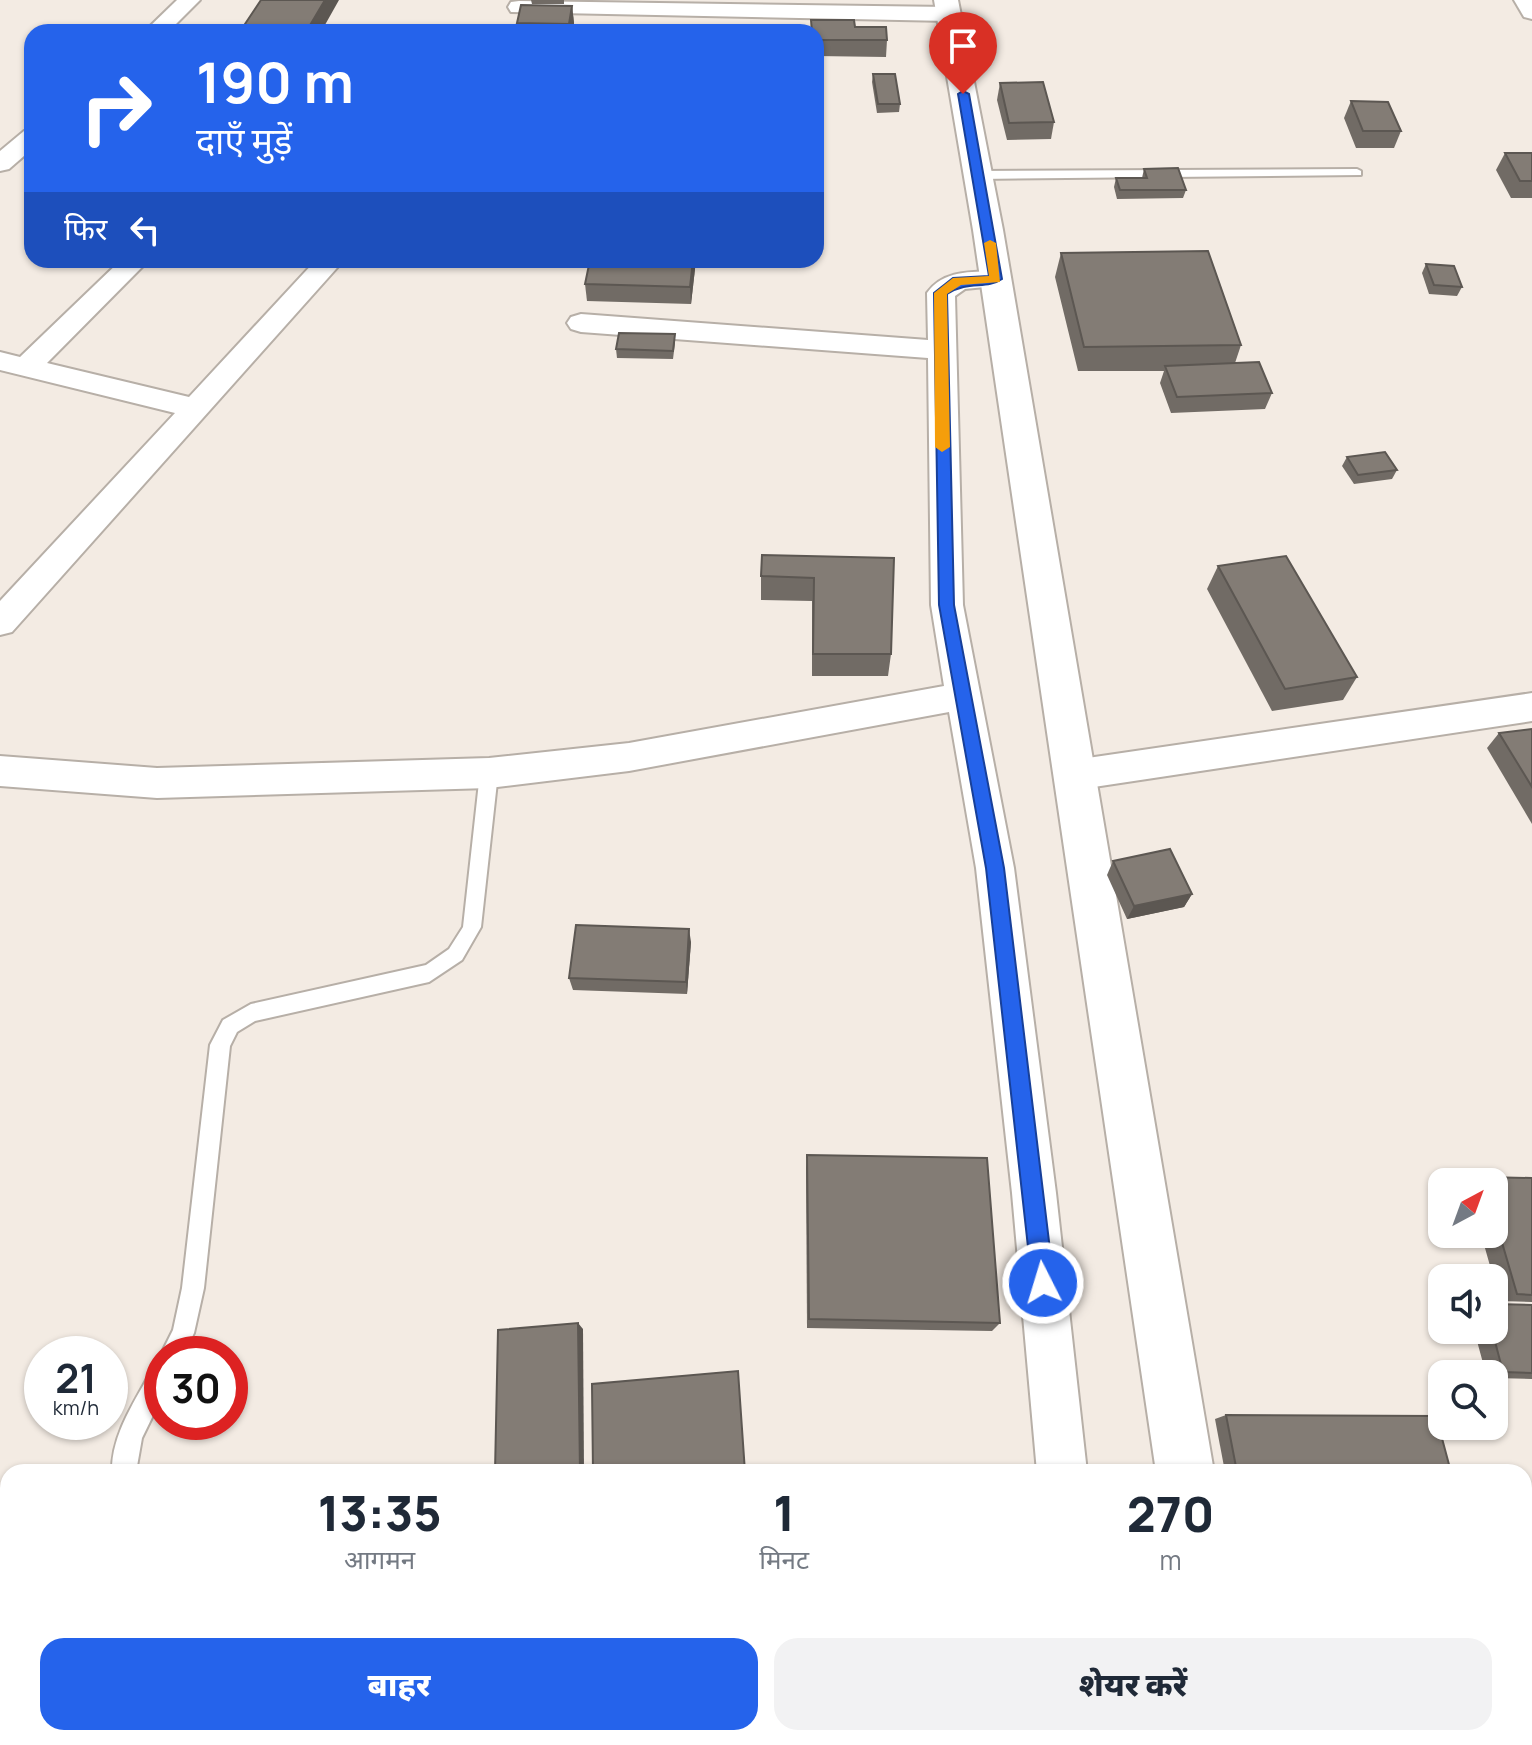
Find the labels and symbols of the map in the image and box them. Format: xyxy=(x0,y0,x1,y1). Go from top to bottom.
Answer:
pin xyxy=(929,12,997,94)
north arrow xyxy=(1428,1168,1508,1248)
position arrow xyxy=(1001,1241,1085,1325)
speed limit sign: 30 xyxy=(144,1336,248,1440)

